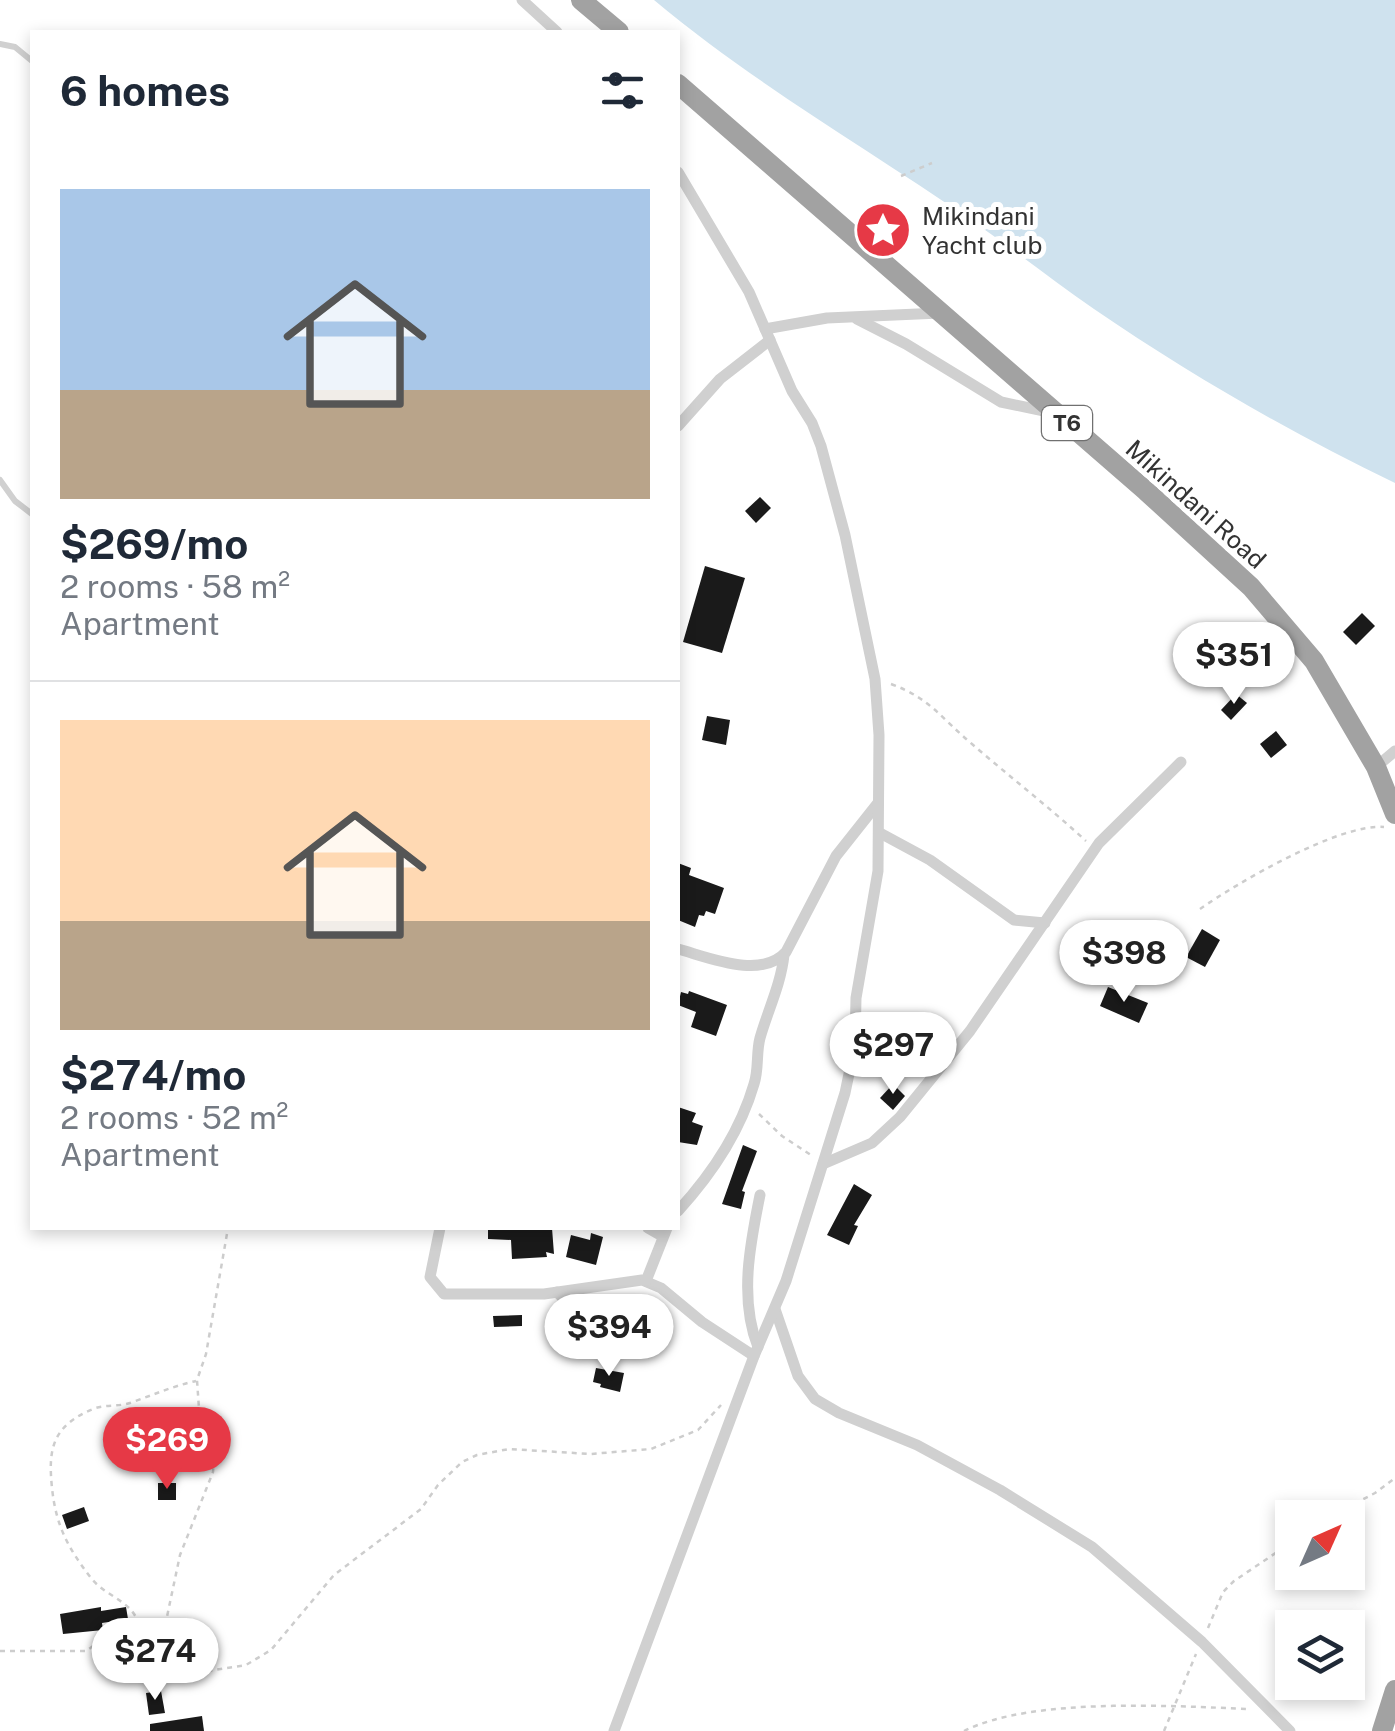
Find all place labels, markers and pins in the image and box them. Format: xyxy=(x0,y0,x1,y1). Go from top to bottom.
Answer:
place icon: Mikindani Yacht club xyxy=(853,200,913,260)
place label: Mikindani Yacht club xyxy=(922,201,1042,260)
pin: $351 xyxy=(1175,622,1293,707)
pin: $398 xyxy=(1065,920,1183,1005)
pin: $297 xyxy=(834,1012,952,1097)
pin: $394 xyxy=(550,1294,668,1379)
pin: $269 xyxy=(108,1407,226,1492)
pin: $274 xyxy=(96,1618,214,1703)

